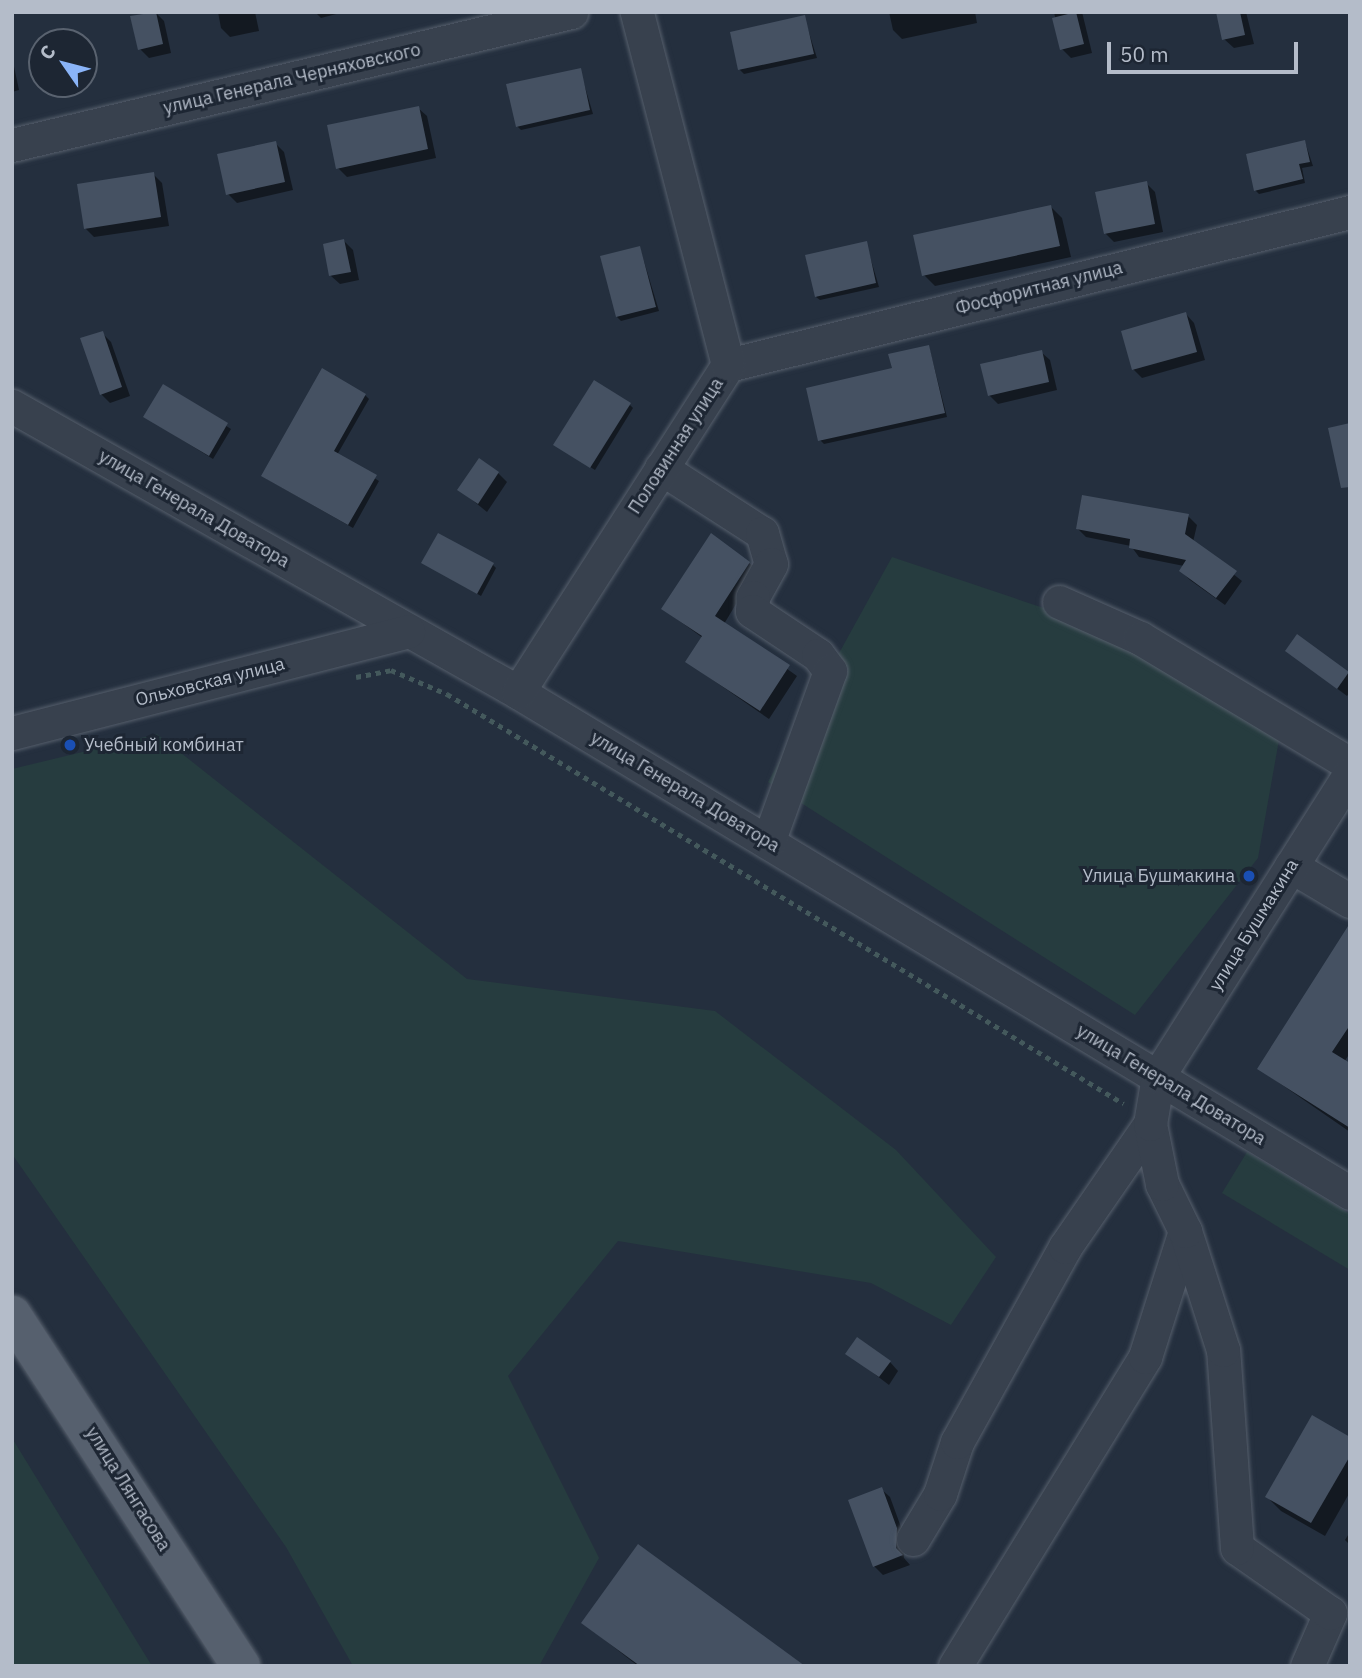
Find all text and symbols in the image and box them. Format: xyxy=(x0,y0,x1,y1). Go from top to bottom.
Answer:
north arrow xyxy=(28,28,98,98)
scale bar xyxy=(1110,28,1301,72)
street label: улица Генерала Черняховского xyxy=(161,39,423,119)
text: С xyxy=(34,40,61,64)
text: 50 m xyxy=(1120,40,1169,68)
street label: Фосфоритная улица xyxy=(953,257,1125,319)
street label: Половинная улица xyxy=(624,374,728,518)
street label: улица Генерала Доватора xyxy=(95,446,293,572)
street label: Ольховская улица xyxy=(133,653,287,711)
street label: улица Генерала Доватора xyxy=(587,727,783,857)
place label: Учебный комбинат xyxy=(84,734,244,756)
marker: Учебный комбинат xyxy=(62,737,78,753)
street label: улица Бушмакина xyxy=(1205,855,1303,995)
place label: Улица Бушмакина xyxy=(1083,865,1235,887)
marker: Улица Бушмакина xyxy=(1241,868,1257,884)
street label: улица Генерала Доватора xyxy=(1073,1020,1269,1150)
street label: улица Лянгасова xyxy=(81,1423,175,1555)

